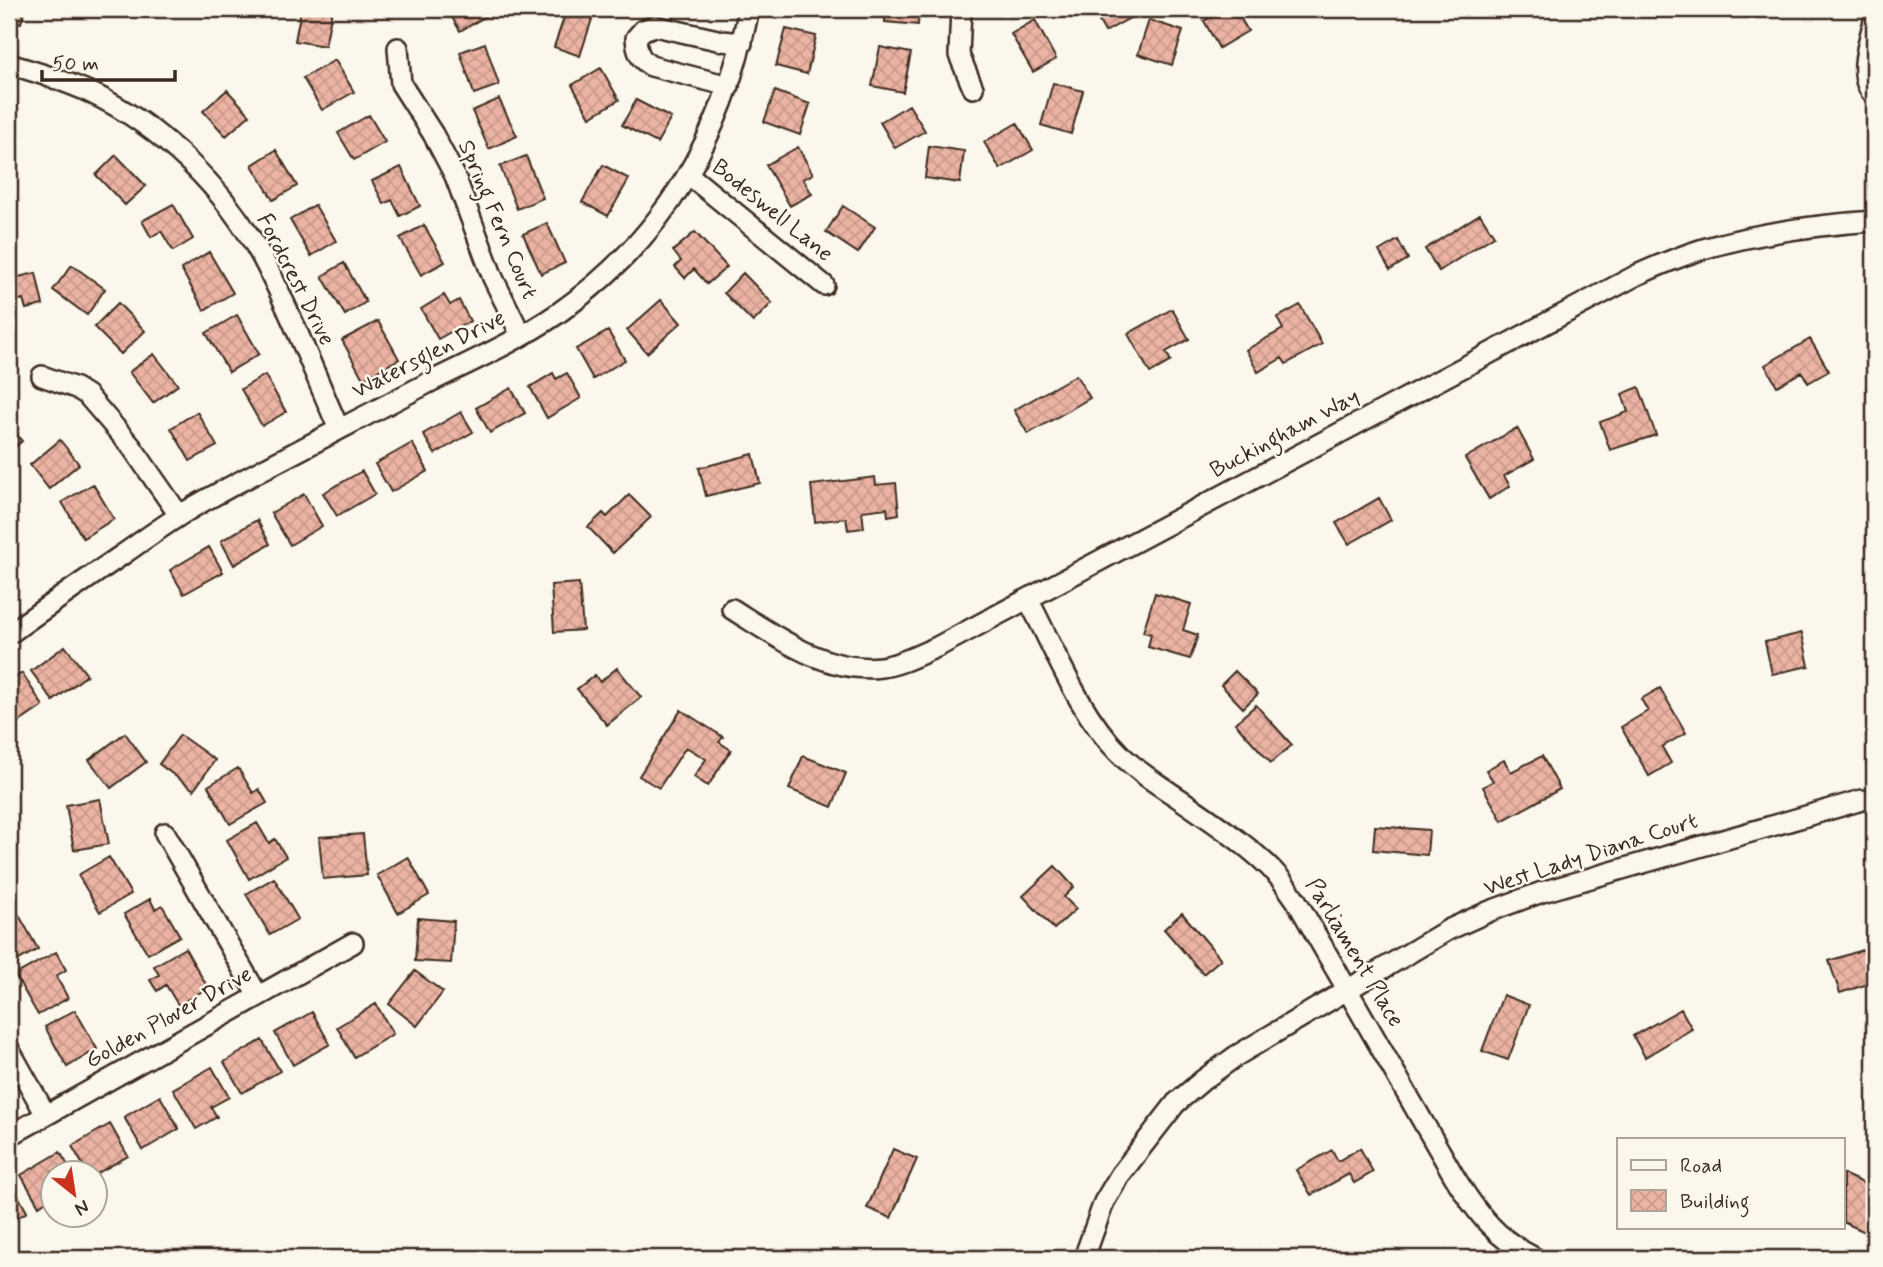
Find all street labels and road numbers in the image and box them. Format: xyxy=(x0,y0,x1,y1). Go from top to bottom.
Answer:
street label: Spring Fern Court xyxy=(448,136,544,305)
street label: Bodeswell Lane xyxy=(705,153,839,269)
street label: Fordcrest Drive xyxy=(249,209,341,351)
street label: Watersglen Drive xyxy=(347,303,512,408)
street label: Buckingham Way xyxy=(1205,382,1366,488)
street label: West Lady Diana Court xyxy=(1480,806,1702,904)
street label: Parliament Place xyxy=(1298,873,1410,1033)
street label: Golden Plover Drive xyxy=(80,960,258,1076)

